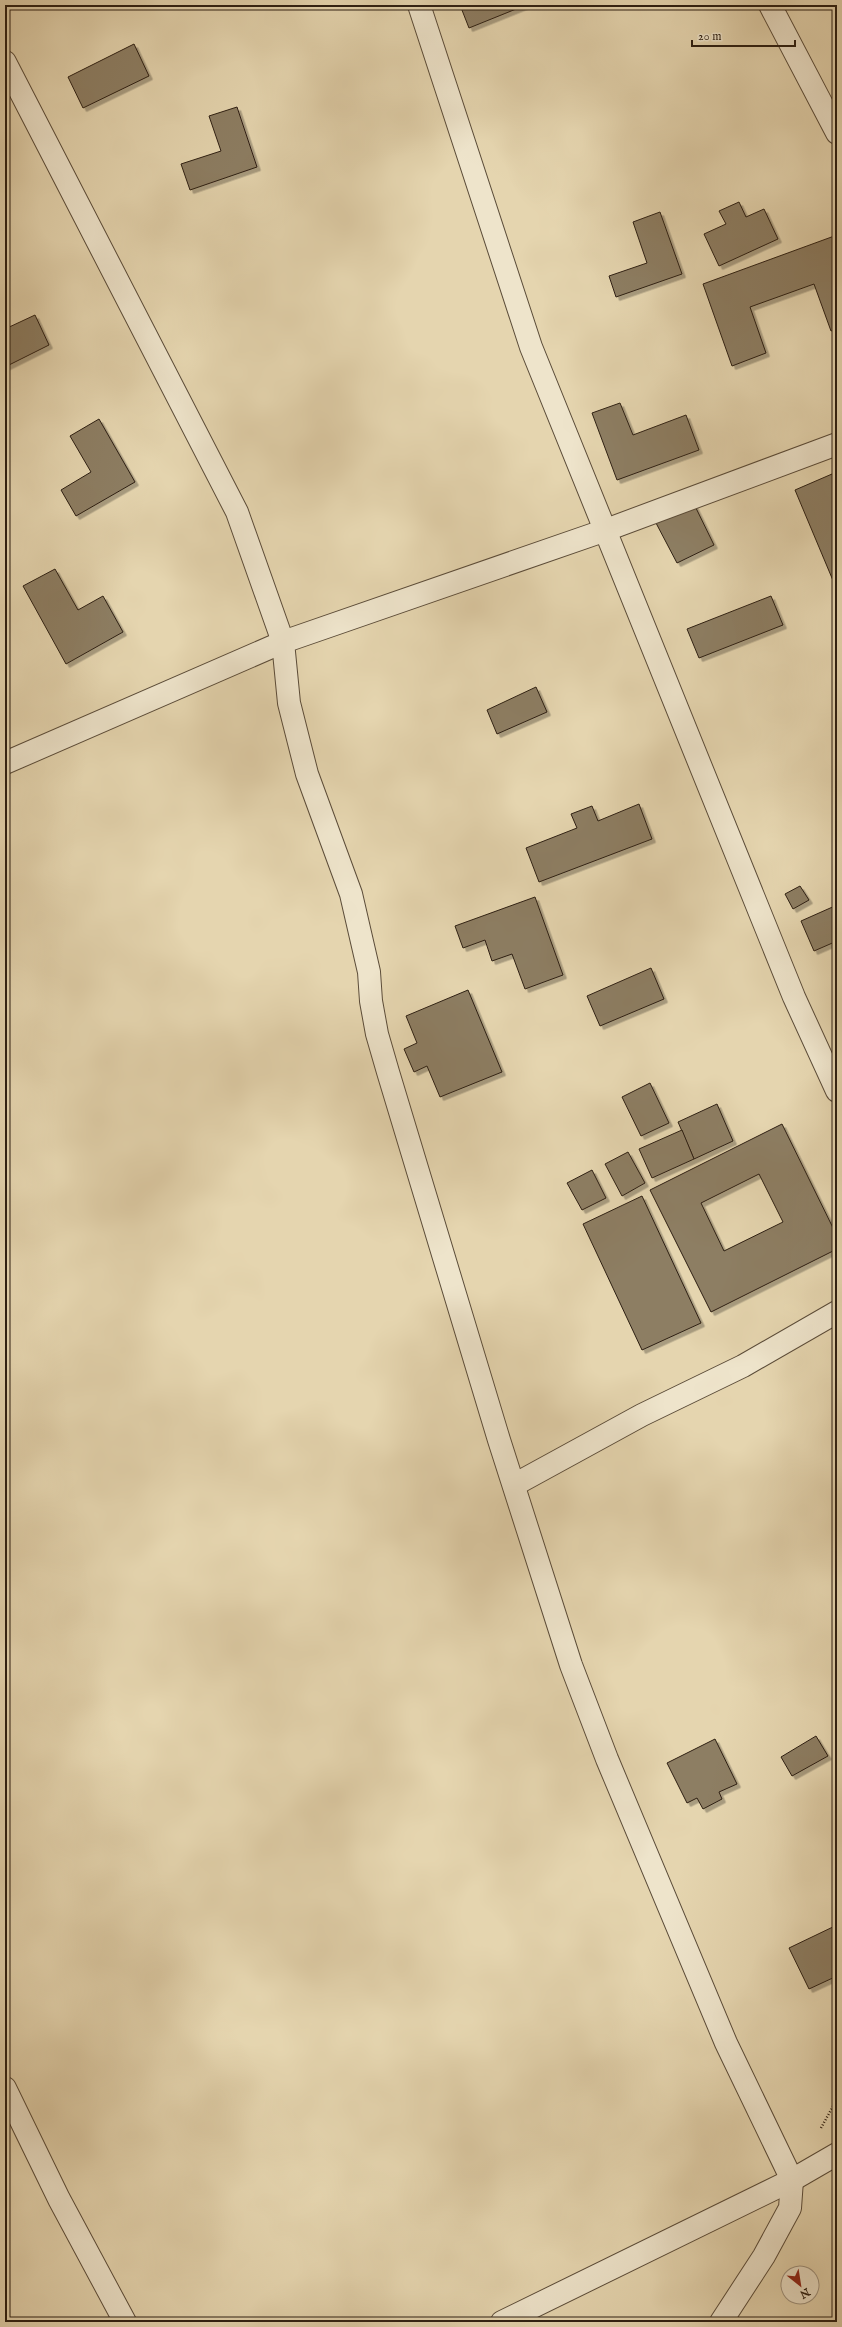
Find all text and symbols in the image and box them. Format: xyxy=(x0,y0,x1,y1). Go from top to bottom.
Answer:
scale bar xyxy=(692,22,795,48)
text: 20 m xyxy=(698,29,721,44)
north arrow xyxy=(780,2265,820,2305)
text: N xyxy=(796,2284,813,2301)

